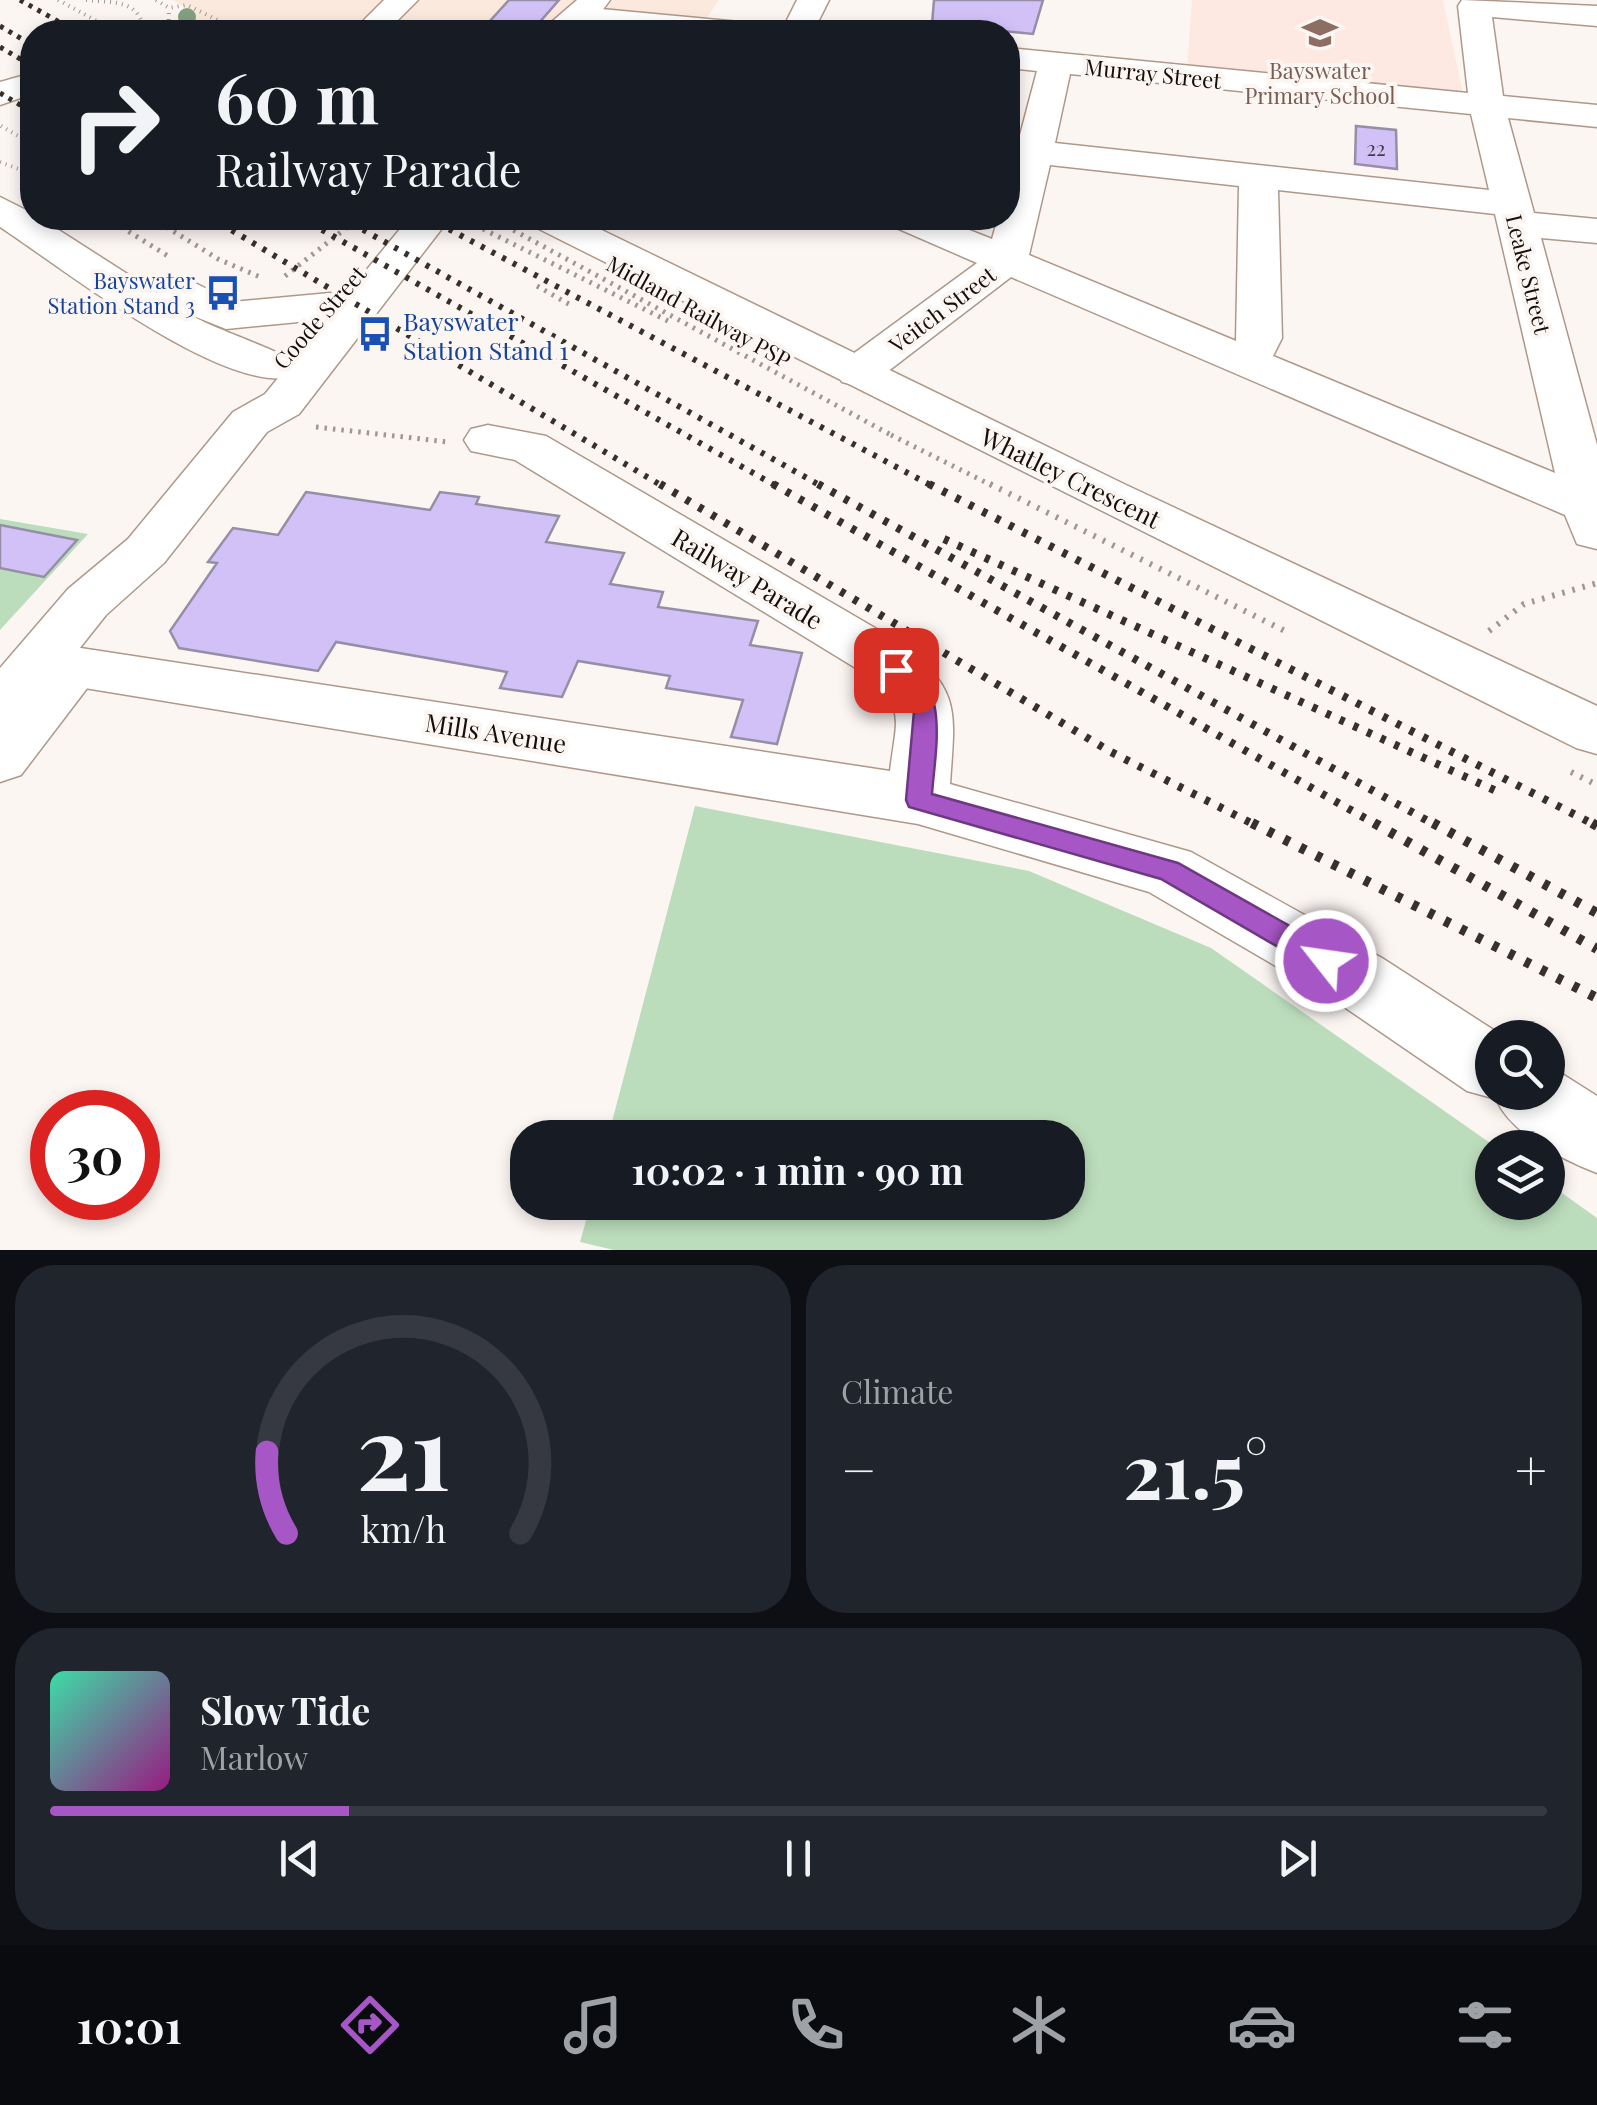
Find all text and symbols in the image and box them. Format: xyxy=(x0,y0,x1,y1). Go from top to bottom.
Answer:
school or university icon: Bayswater Primary School xyxy=(1301,14,1339,52)
text: 60 m xyxy=(215,48,379,142)
street label: Murray Street xyxy=(1083,51,1224,95)
place label: Bayswater Primary School xyxy=(1244,55,1396,110)
icon: right xyxy=(50,60,180,190)
house number: 22 xyxy=(1366,134,1386,161)
text: Railway Parade xyxy=(215,138,522,198)
street label: Leake Street xyxy=(1500,211,1559,338)
street label: Midland Railway PSP xyxy=(602,248,797,374)
street label: Coode Street xyxy=(266,258,373,375)
street label: Veitch Street xyxy=(882,258,1002,360)
place label: Bayswater Station Stand 3 xyxy=(48,265,195,320)
bus stop icon: Bayswater Station Stand 3 xyxy=(204,274,242,312)
place label: Bayswater Station Stand 1 xyxy=(403,304,569,366)
bus stop icon: Bayswater Station Stand 1 xyxy=(356,315,394,353)
street label: Whatley Crescent xyxy=(975,419,1167,535)
street label: Railway Parade xyxy=(666,520,830,636)
pin xyxy=(854,628,939,713)
icon: arrive xyxy=(869,643,924,698)
street label: Mills Avenue xyxy=(423,705,569,759)
position arrow xyxy=(1274,909,1378,1013)
map controls xyxy=(1475,1020,1565,1220)
button: search xyxy=(1475,1020,1565,1110)
speed limit sign: 30 xyxy=(30,1090,160,1220)
button: layers xyxy=(1475,1130,1565,1220)
text: 10:02 · 1 min · 90 m xyxy=(631,1144,964,1195)
text: Climate xyxy=(841,1369,953,1412)
text: 21 xyxy=(356,1378,450,1517)
text: 21.5° xyxy=(1123,1418,1268,1518)
text: − xyxy=(841,1431,877,1505)
text: + xyxy=(1515,1431,1547,1505)
text: km/h xyxy=(360,1504,446,1552)
text: Slow Tide xyxy=(200,1684,370,1735)
text: Marlow xyxy=(200,1735,308,1778)
icon: previous xyxy=(272,1831,327,1886)
icon: pause xyxy=(771,1831,826,1886)
icon: next xyxy=(1270,1831,1325,1886)
icon: directions xyxy=(335,1990,405,2060)
icon: music xyxy=(558,1990,628,2060)
icon: phone xyxy=(781,1990,851,2060)
icon: climate xyxy=(1004,1990,1074,2060)
icon: car xyxy=(1227,1990,1297,2060)
icon: filters xyxy=(1450,1990,1520,2060)
text: 10:01 xyxy=(77,1995,182,2055)

